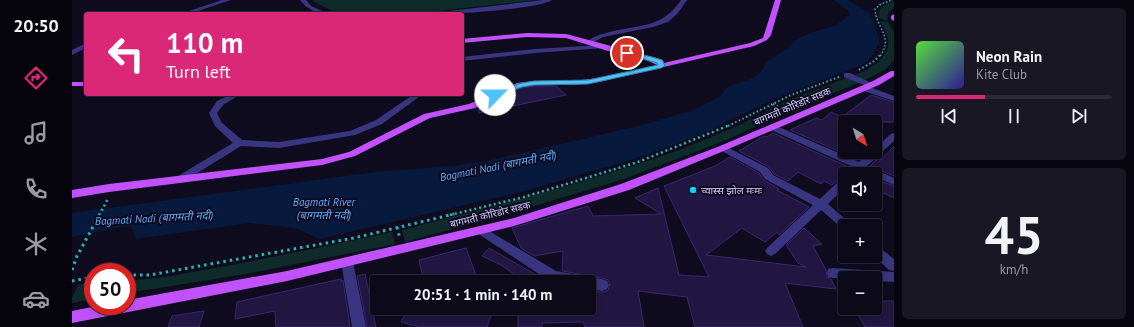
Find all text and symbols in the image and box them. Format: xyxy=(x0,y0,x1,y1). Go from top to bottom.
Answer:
text: 20:50 xyxy=(13,14,59,37)
text: 110 m xyxy=(166,24,243,61)
icon: left xyxy=(100,28,152,80)
pin xyxy=(610,36,644,70)
icon: arrive xyxy=(616,42,638,64)
text: Neon Rain xyxy=(976,47,1042,66)
text: Turn left xyxy=(166,60,231,83)
icon: directions xyxy=(22,64,50,92)
text: Kite Club xyxy=(976,66,1027,83)
position arrow xyxy=(474,74,516,116)
street label: बागमती कोरिडोर सडक xyxy=(752,84,833,129)
icon: previous xyxy=(938,105,960,127)
icon: pause xyxy=(1003,105,1025,127)
icon: next xyxy=(1068,105,1090,127)
north arrow xyxy=(838,115,882,159)
map controls xyxy=(838,115,882,315)
icon: music xyxy=(22,119,50,147)
water label: Bagmati Nadi (बागमती नदी) xyxy=(439,148,558,184)
button: sound xyxy=(838,167,882,211)
icon: phone xyxy=(22,175,50,203)
place label: च्वास्स झोल मःमः xyxy=(701,184,763,197)
marker: च्वास्स झोल मःमः xyxy=(688,185,698,195)
water label: Bagmati River (बागमती नदी) xyxy=(293,195,357,222)
street label: बागमती कोरिडोर सडक xyxy=(449,198,532,231)
text: 45 xyxy=(985,201,1043,268)
water label: Bagmati Nadi (बागमती नदी) xyxy=(95,208,214,228)
button: + xyxy=(838,219,882,263)
icon: climate xyxy=(22,230,50,258)
text: km/h xyxy=(1000,261,1028,278)
speed limit sign: 50 xyxy=(84,263,136,315)
button: − xyxy=(838,271,882,315)
icon: car xyxy=(22,285,50,313)
text: 20:51 · 1 min · 140 m xyxy=(414,285,552,304)

